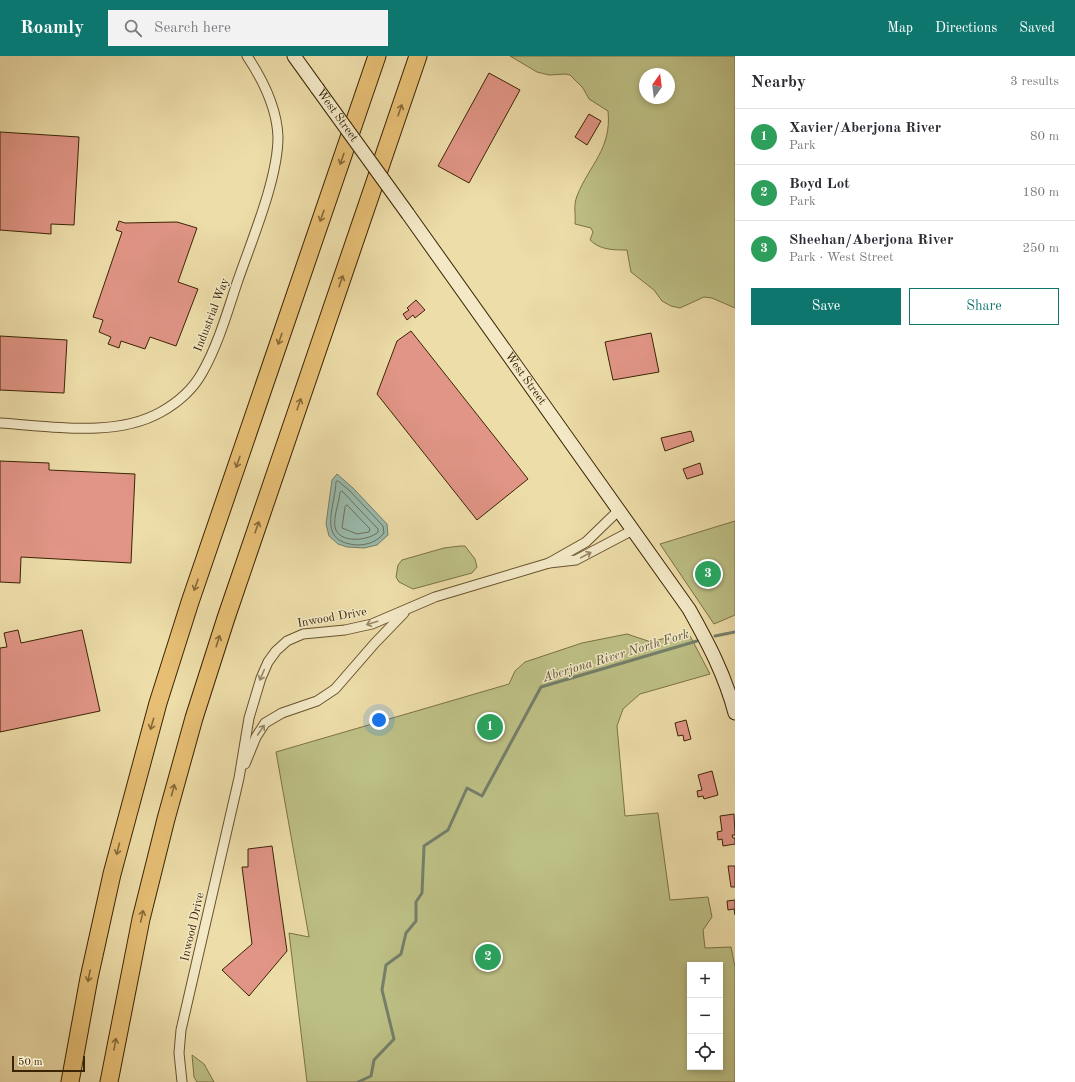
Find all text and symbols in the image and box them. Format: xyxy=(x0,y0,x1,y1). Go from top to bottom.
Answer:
search box xyxy=(108,10,388,46)
icon: search xyxy=(122,17,144,39)
text: Roamly xyxy=(20,19,84,38)
text: Search here xyxy=(154,21,231,36)
text: Map xyxy=(887,21,913,35)
text: Directions xyxy=(935,21,997,35)
text: Saved xyxy=(1019,21,1055,35)
north arrow xyxy=(639,68,675,104)
text: Nearby xyxy=(751,74,806,91)
text: 3 results xyxy=(1010,75,1059,88)
street label: West Street xyxy=(314,87,360,144)
one-way arrow xyxy=(396,105,404,117)
text: Xavier/Aberjona River xyxy=(789,121,941,136)
text: 1 xyxy=(760,130,768,143)
text: 80 m xyxy=(1030,130,1059,143)
text: Park xyxy=(789,139,816,152)
one-way arrow xyxy=(338,152,345,165)
text: Boyd Lot xyxy=(789,177,850,192)
text: 2 xyxy=(760,186,768,199)
text: 180 m xyxy=(1022,186,1059,199)
text: Park xyxy=(789,195,816,208)
one-way arrow xyxy=(318,210,325,223)
text: Sheehan/Aberjona River xyxy=(789,233,953,248)
text: 3 xyxy=(760,242,768,255)
text: 250 m xyxy=(1022,242,1059,255)
text: Park · West Street xyxy=(789,251,894,264)
one-way arrow xyxy=(338,275,345,288)
street label: Industrial Way xyxy=(192,276,232,354)
button: Save xyxy=(751,288,901,325)
button: Share xyxy=(909,288,1059,325)
one-way arrow xyxy=(276,333,283,346)
street label: West Street xyxy=(502,350,548,407)
one-way arrow xyxy=(296,397,303,410)
one-way arrow xyxy=(234,456,241,469)
one-way arrow xyxy=(254,520,261,533)
one-way arrow xyxy=(580,551,592,558)
pin: 3 xyxy=(695,559,721,589)
one-way arrow xyxy=(191,579,199,591)
street label: Inwood Drive xyxy=(296,606,368,630)
one-way arrow xyxy=(365,620,378,627)
water label: Aberjona River North Fork xyxy=(540,627,691,685)
one-way arrow xyxy=(215,635,222,648)
one-way arrow xyxy=(258,668,266,680)
your location xyxy=(369,710,389,730)
pin: 1 xyxy=(477,712,503,742)
one-way arrow xyxy=(148,717,155,730)
one-way arrow xyxy=(257,724,265,735)
one-way arrow xyxy=(170,784,177,797)
one-way arrow xyxy=(114,843,121,856)
street label: Inwood Drive xyxy=(179,891,207,963)
one-way arrow xyxy=(138,910,146,923)
pin: 2 xyxy=(475,942,501,972)
map controls xyxy=(687,962,723,1070)
button: + xyxy=(687,962,723,998)
one-way arrow xyxy=(85,969,93,982)
button: − xyxy=(687,998,723,1034)
button: locate xyxy=(687,1034,723,1070)
one-way arrow xyxy=(112,1037,120,1050)
scale bar xyxy=(12,1054,85,1073)
text: 50 m xyxy=(18,1057,43,1068)

